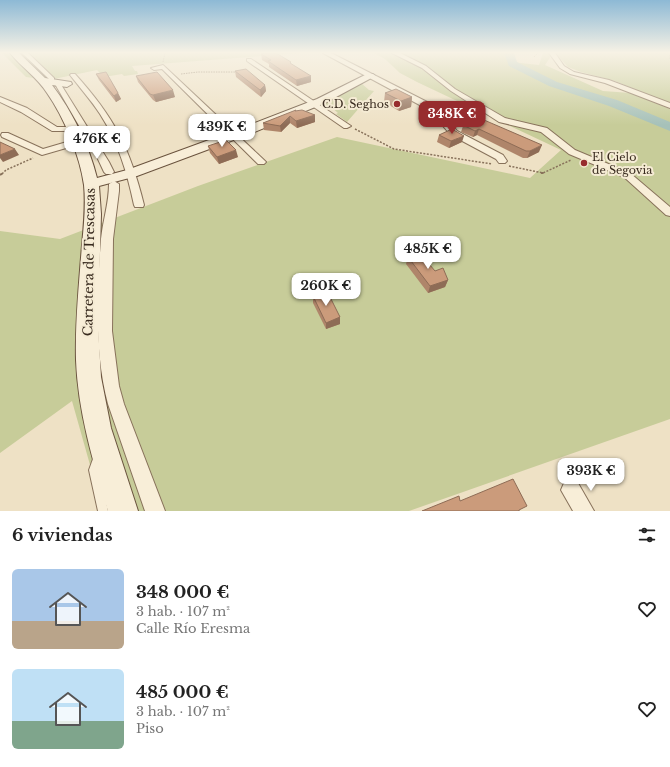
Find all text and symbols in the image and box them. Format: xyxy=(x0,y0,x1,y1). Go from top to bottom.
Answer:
place label: C.D. Seghos xyxy=(322,97,389,111)
marker: C.D. Seghos xyxy=(392,99,402,109)
pin: 348K € xyxy=(419,101,485,135)
text: 348K € xyxy=(428,105,476,122)
pin: 439K € xyxy=(189,114,255,148)
text: 439K € xyxy=(197,118,247,135)
pin: 476K € xyxy=(64,126,130,160)
text: 476K € xyxy=(73,130,121,147)
place label: El Cielo de Segovia xyxy=(592,150,653,177)
marker: El Cielo de Segovia xyxy=(579,158,589,168)
street label: Carretera de Trescasas xyxy=(79,188,99,336)
pin: 485K € xyxy=(395,236,461,270)
text: 485K € xyxy=(404,240,452,257)
pin: 260K € xyxy=(293,273,359,307)
text: 260K € xyxy=(301,277,351,294)
pin: 393K € xyxy=(558,458,624,492)
text: 393K € xyxy=(566,462,616,479)
icon: filters xyxy=(636,524,658,546)
text: 6 viviendas xyxy=(12,525,113,546)
text: 348 000 € xyxy=(136,582,229,603)
icon: home xyxy=(44,585,92,633)
icon: heart xyxy=(636,598,658,620)
text: 3 hab. · 107 m² xyxy=(136,603,230,620)
text: Calle Río Eresma xyxy=(136,620,250,637)
text: 485 000 € xyxy=(136,682,229,703)
icon: home xyxy=(44,685,92,733)
icon: heart xyxy=(636,698,658,720)
text: 3 hab. · 107 m² xyxy=(136,703,230,720)
text: Piso xyxy=(136,720,164,737)

